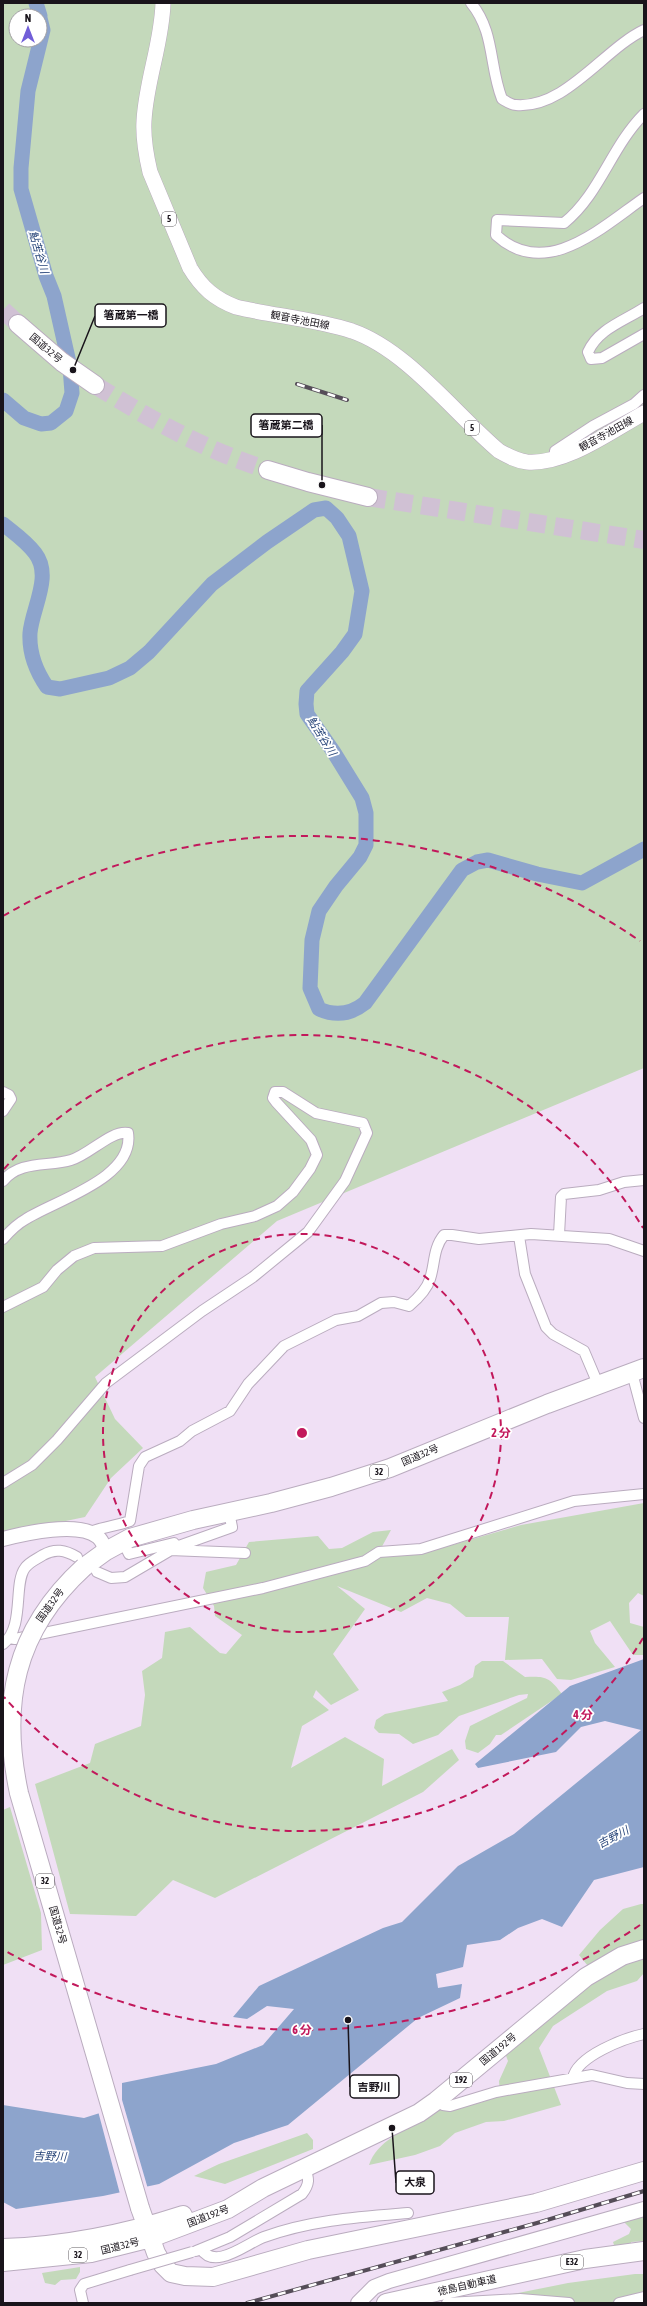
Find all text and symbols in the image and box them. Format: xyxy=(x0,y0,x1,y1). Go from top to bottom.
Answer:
north arrow xyxy=(8,8,48,48)
text: N xyxy=(25,12,31,24)
road number: 5 xyxy=(162,212,176,226)
water label: 鮎苦谷川 xyxy=(27,229,51,276)
callout: 箸蔵第一橋 xyxy=(95,304,166,327)
text: 箸蔵第一橋 xyxy=(104,309,159,321)
street label: 観音寺池田線 xyxy=(270,309,330,331)
street label: 国道32号 xyxy=(27,331,65,365)
callout: 箸蔵第二橋 xyxy=(251,414,322,437)
street label: 観音寺池田線 xyxy=(577,415,635,453)
text: 箸蔵第二橋 xyxy=(259,419,314,431)
road number: 5 xyxy=(465,421,479,435)
water label: 鮎苦谷川 xyxy=(305,714,339,759)
centre of rings xyxy=(295,1426,309,1440)
text: 2 分 xyxy=(491,1426,511,1440)
street label: 国道32号 xyxy=(400,1442,440,1468)
road number: 32 xyxy=(370,1465,388,1479)
street label: 国道32号 xyxy=(34,1586,66,1624)
text: 4 分 xyxy=(572,1708,593,1722)
water label: 吉野川 xyxy=(596,1823,631,1850)
road number: 32 xyxy=(36,1874,54,1888)
street label: 国道32号 xyxy=(47,1905,69,1945)
text: 6 分 xyxy=(292,2023,312,2037)
street label: 国道192号 xyxy=(478,2031,518,2067)
road number: 192 xyxy=(450,2073,472,2087)
callout: 吉野川 xyxy=(350,2075,399,2098)
text: 吉野川 xyxy=(358,2081,391,2093)
water label: 吉野川 xyxy=(33,2149,68,2163)
callout: 大泉 xyxy=(396,2171,434,2194)
text: 大泉 xyxy=(404,2176,426,2188)
street label: 国道192号 xyxy=(185,2203,231,2229)
street label: 国道32号 xyxy=(100,2236,140,2256)
road number: 32 xyxy=(69,2248,87,2262)
road number: E32 xyxy=(561,2255,583,2269)
street label: 徳島自動車道 xyxy=(437,2273,497,2297)

